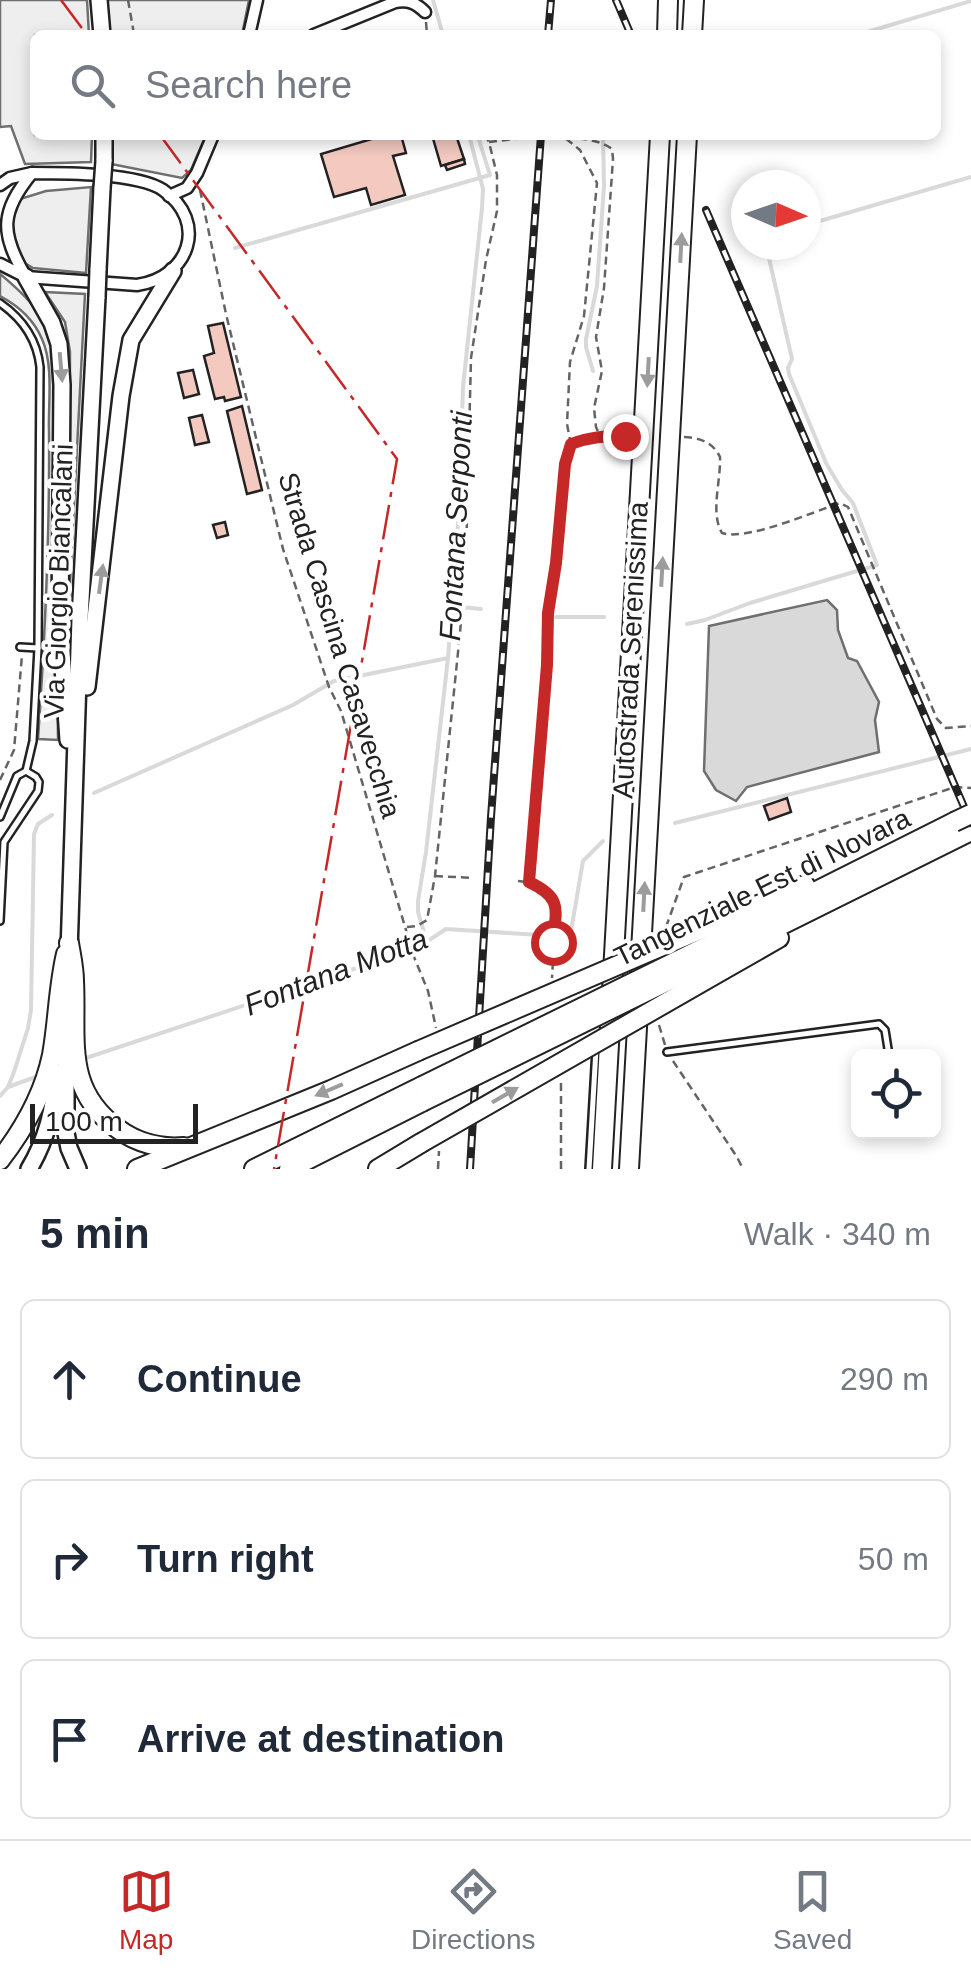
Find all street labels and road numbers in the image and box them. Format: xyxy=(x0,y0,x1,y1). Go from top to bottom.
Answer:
street label: Via Giorgio Biancalani xyxy=(38,443,79,719)
street label: Strada Cascina Casavecchia xyxy=(272,469,407,822)
street label: Autostrada Serenissima xyxy=(607,500,654,799)
street label: Tangenziale Est di Novara xyxy=(609,802,916,973)

